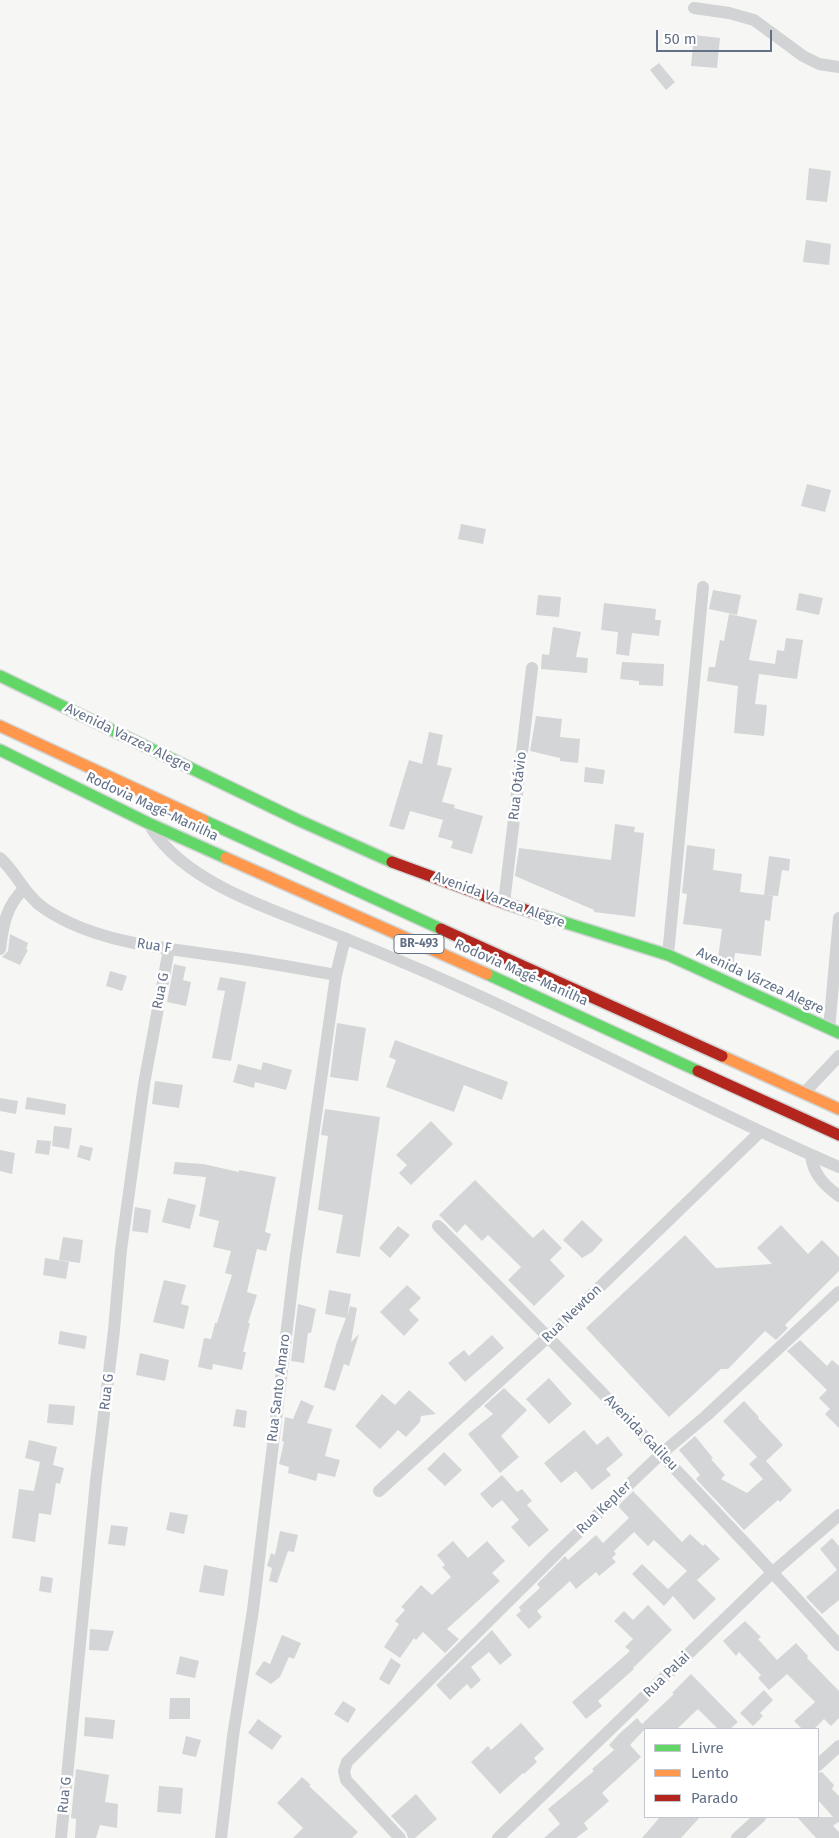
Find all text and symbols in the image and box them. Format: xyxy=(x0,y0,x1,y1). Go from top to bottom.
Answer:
scale bar xyxy=(659,20,775,52)
text: 50 m xyxy=(664,30,697,48)
street label: Avenida Varzea Alegre xyxy=(62,700,194,776)
street label: Rua Otávio xyxy=(505,751,531,821)
street label: Rodovia Magé-Manilha xyxy=(83,769,221,845)
street label: Avenida Varzea Alegre xyxy=(431,868,567,932)
road number: BR-493 xyxy=(394,934,444,954)
street label: Rua F xyxy=(135,935,173,957)
street label: Rodovia Magé-Manilha xyxy=(452,936,590,1010)
street label: Avenida Várzea Alegre xyxy=(694,944,826,1018)
street label: Rua G xyxy=(149,971,173,1011)
street label: Rua Newton xyxy=(539,1281,605,1347)
street label: Rua Santo Amaro xyxy=(264,1333,294,1443)
street label: Rua G xyxy=(96,1373,118,1411)
street label: Avenida Galileu xyxy=(601,1392,681,1474)
street label: Rua Kepler xyxy=(573,1478,635,1538)
street label: Rua Palai xyxy=(640,1649,694,1701)
legend xyxy=(644,1728,819,1818)
text: Livre xyxy=(691,1739,724,1757)
text: Lento xyxy=(691,1764,729,1782)
street label: Rua G xyxy=(55,1776,75,1814)
text: Parado xyxy=(691,1789,738,1807)

